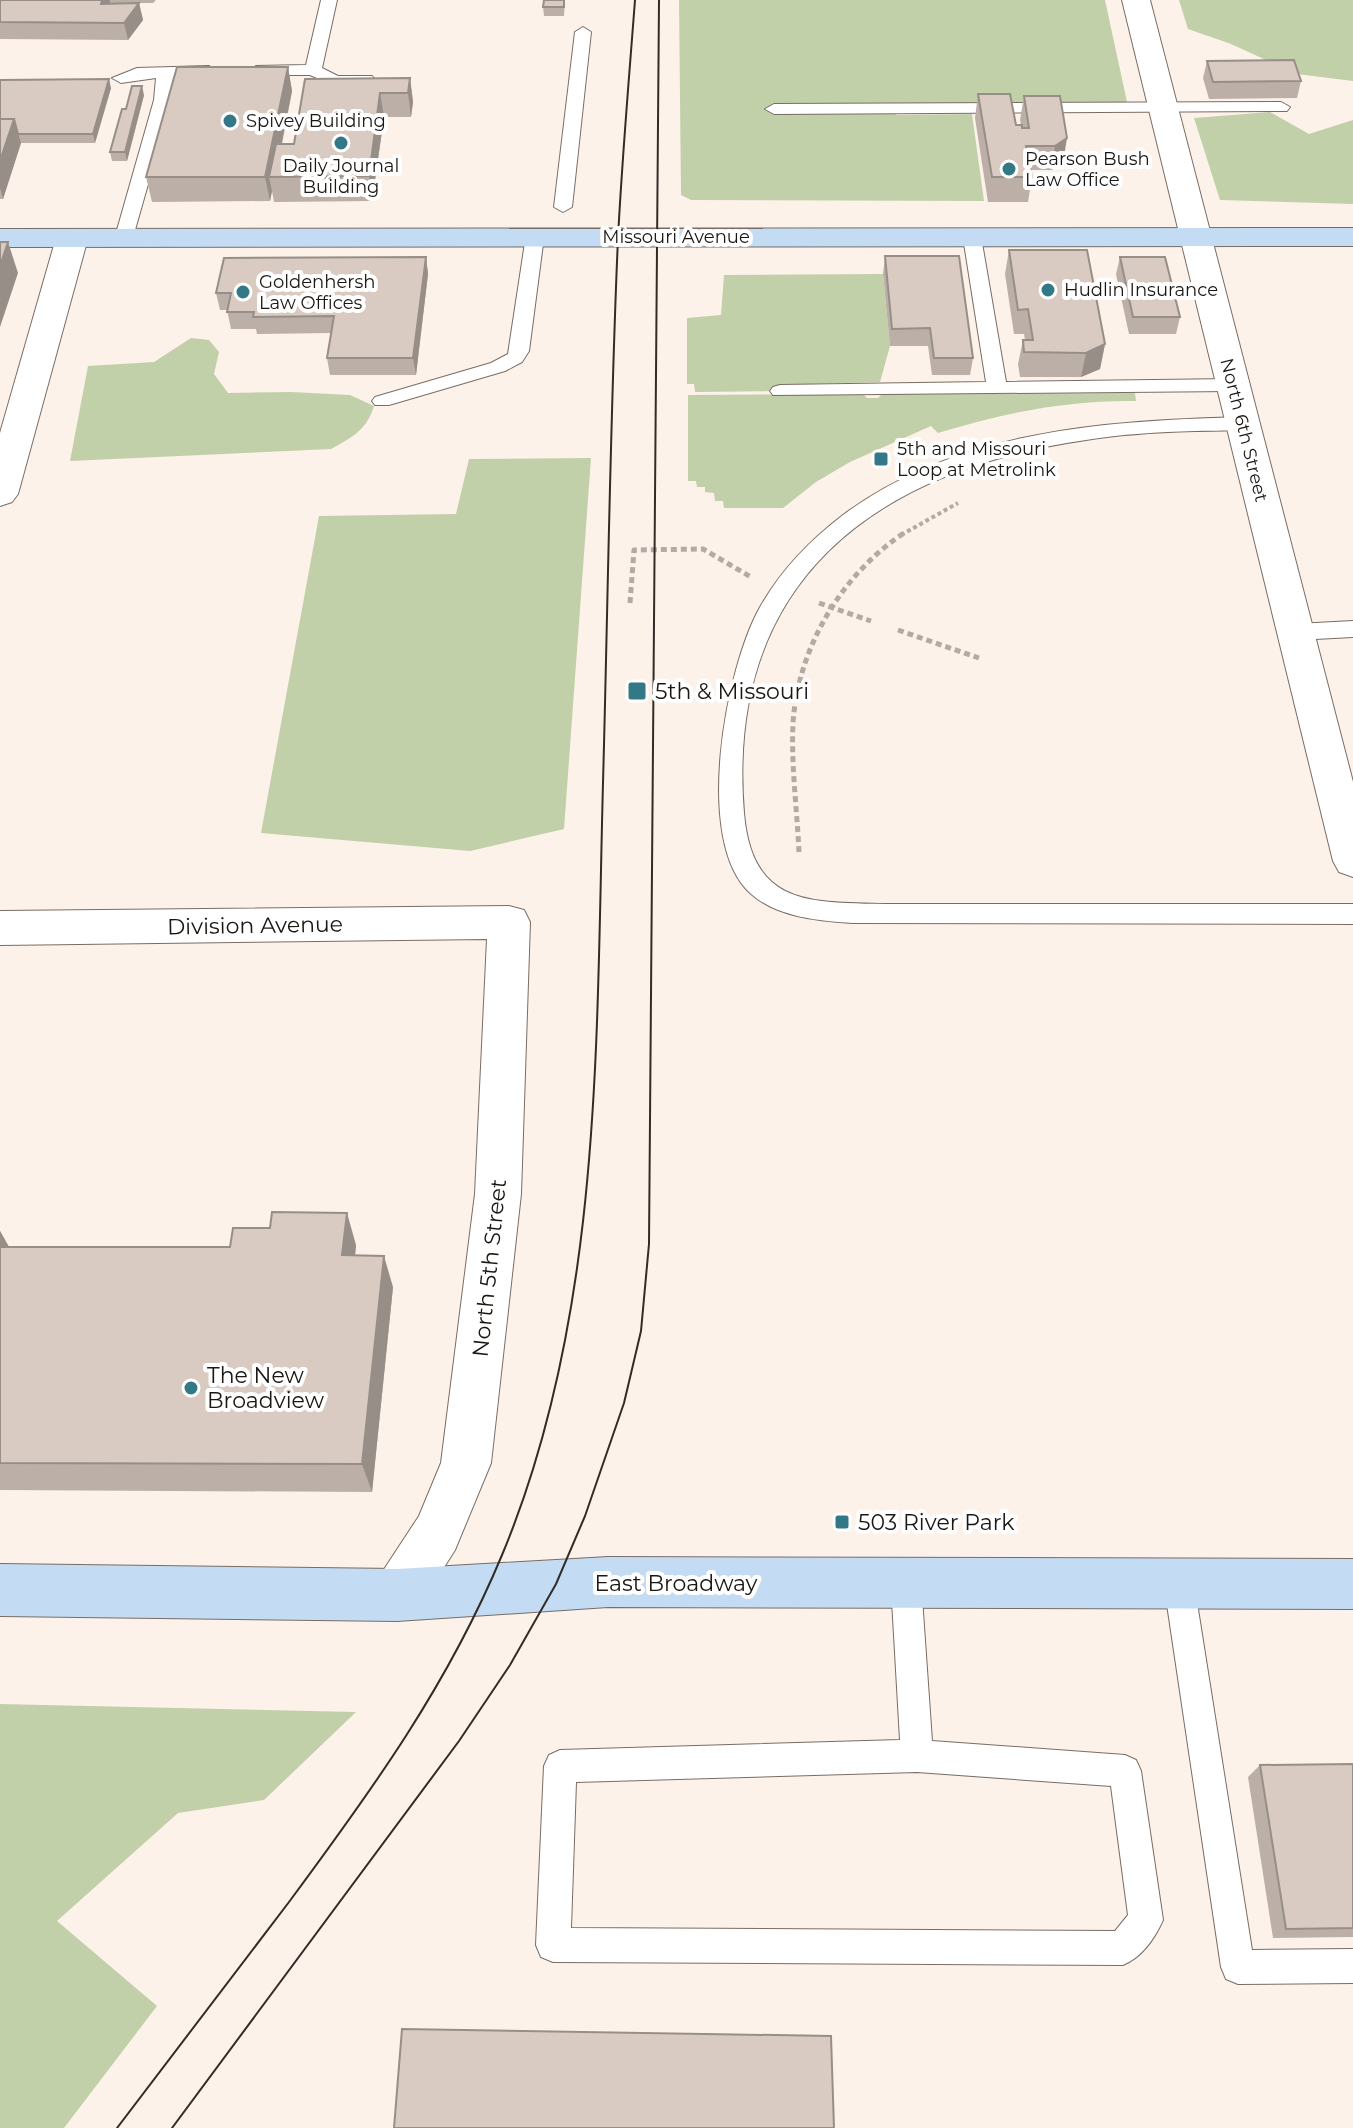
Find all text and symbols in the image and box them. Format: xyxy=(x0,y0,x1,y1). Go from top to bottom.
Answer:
place label: Spivey Building xyxy=(246,110,386,132)
marker: Spivey Building xyxy=(221,112,239,130)
marker: Daily Journal Building xyxy=(332,134,350,152)
place label: Pearson Bush Law Office xyxy=(1025,148,1150,191)
place label: Daily Journal Building xyxy=(283,155,399,198)
marker: Pearson Bush Law Office xyxy=(1000,160,1018,178)
street label: Missouri Avenue xyxy=(602,226,750,248)
place label: Goldenhersh Law Offices xyxy=(259,271,375,314)
place label: Hudlin Insurance xyxy=(1064,279,1218,301)
marker: Hudlin Insurance xyxy=(1039,281,1057,299)
marker: Goldenhersh Law Offices xyxy=(234,283,252,301)
street label: North 6th Street xyxy=(1216,356,1272,504)
place label: 5th and Missouri Loop at Metrolink xyxy=(897,438,1056,481)
marker: 5th and Missouri Loop at Metrolink xyxy=(872,450,890,468)
place label: 5th & Missouri xyxy=(655,678,809,705)
marker: 5th & Missouri xyxy=(626,680,648,702)
street label: Division Avenue xyxy=(167,910,343,941)
street label: North 5th Street xyxy=(467,1178,512,1358)
place label: The New Broadview xyxy=(207,1362,325,1414)
marker: The New Broadview xyxy=(182,1379,200,1397)
place label: 503 River Park xyxy=(858,1509,1015,1536)
marker: 503 River Park xyxy=(833,1513,851,1531)
street label: East Broadway xyxy=(594,1570,758,1597)

